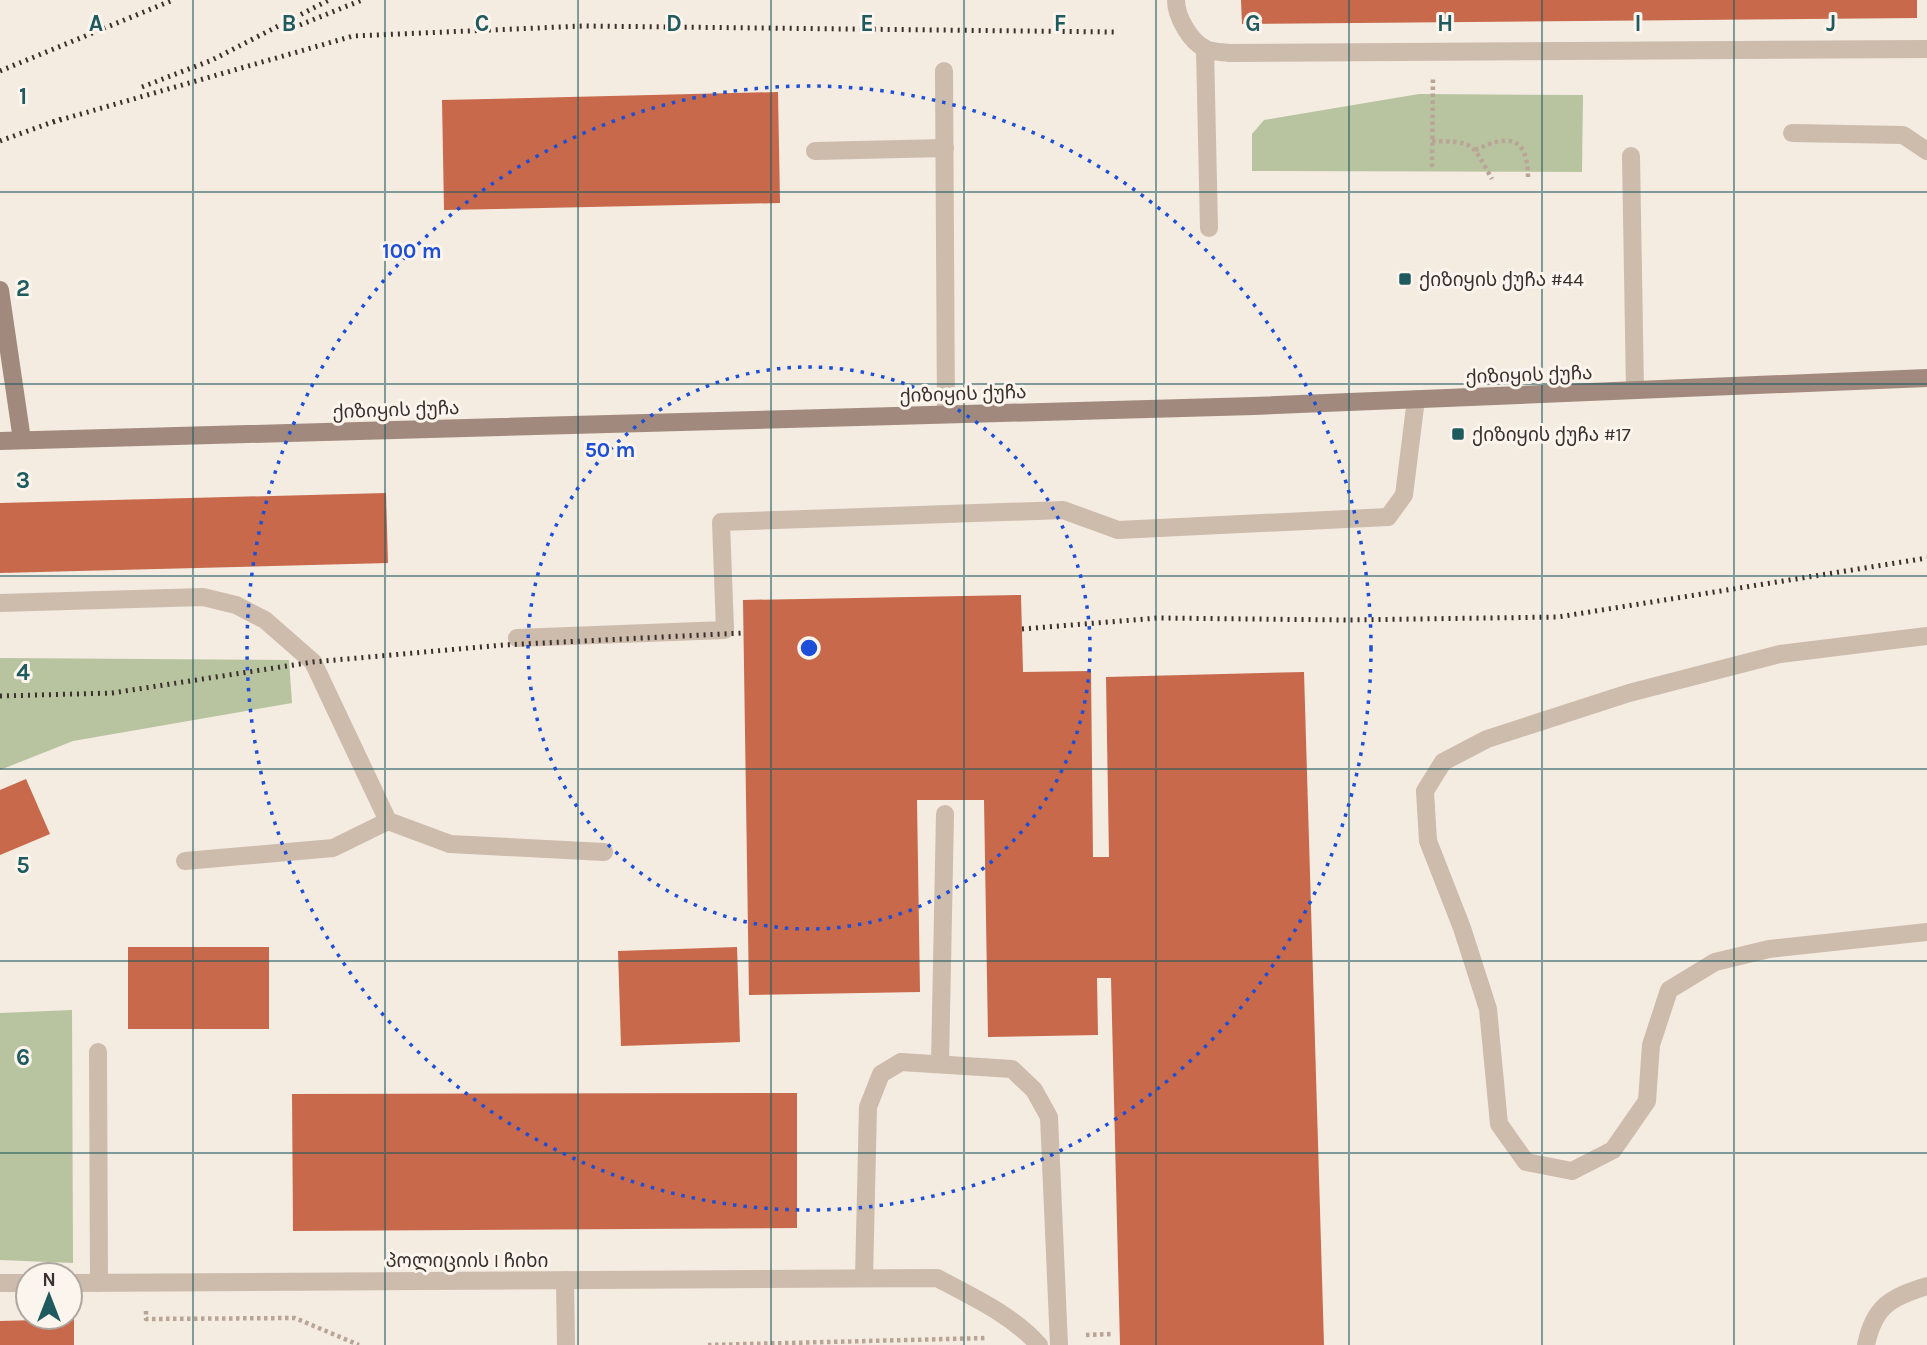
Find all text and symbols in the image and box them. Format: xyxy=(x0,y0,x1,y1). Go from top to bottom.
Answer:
text: A xyxy=(89,10,103,37)
text: B xyxy=(282,10,296,37)
text: C xyxy=(475,10,489,37)
text: D xyxy=(666,10,682,37)
text: E xyxy=(860,10,874,37)
text: F xyxy=(1054,10,1066,37)
text: G xyxy=(1245,10,1261,37)
text: H xyxy=(1437,10,1453,37)
text: I xyxy=(1634,10,1642,37)
text: J xyxy=(1826,10,1836,37)
text: 1 xyxy=(19,83,27,110)
text: 100 m xyxy=(382,239,442,263)
place label: ქიზიყის ქუჩა #44 xyxy=(1419,269,1584,291)
marker: ქიზიყის ქუჩა #44 xyxy=(1397,271,1413,287)
text: 2 xyxy=(16,275,30,302)
street label: ქიზიყის ქუჩა xyxy=(1465,362,1593,388)
street label: ქიზიყის ქუჩა xyxy=(899,381,1027,407)
street label: ქიზიყის ქუჩა xyxy=(332,397,460,423)
place label: ქიზიყის ქუჩა #17 xyxy=(1472,424,1631,446)
marker: ქიზიყის ქუჩა #17 xyxy=(1450,426,1466,442)
text: 50 m xyxy=(585,438,635,462)
text: 3 xyxy=(16,467,30,494)
centre of rings xyxy=(797,636,821,660)
text: 4 xyxy=(16,659,30,686)
text: 5 xyxy=(16,852,30,879)
text: 6 xyxy=(16,1044,30,1071)
street label: პოლიციის I ჩიხი xyxy=(386,1250,548,1273)
north arrow xyxy=(14,1261,84,1331)
text: N xyxy=(42,1269,56,1291)

